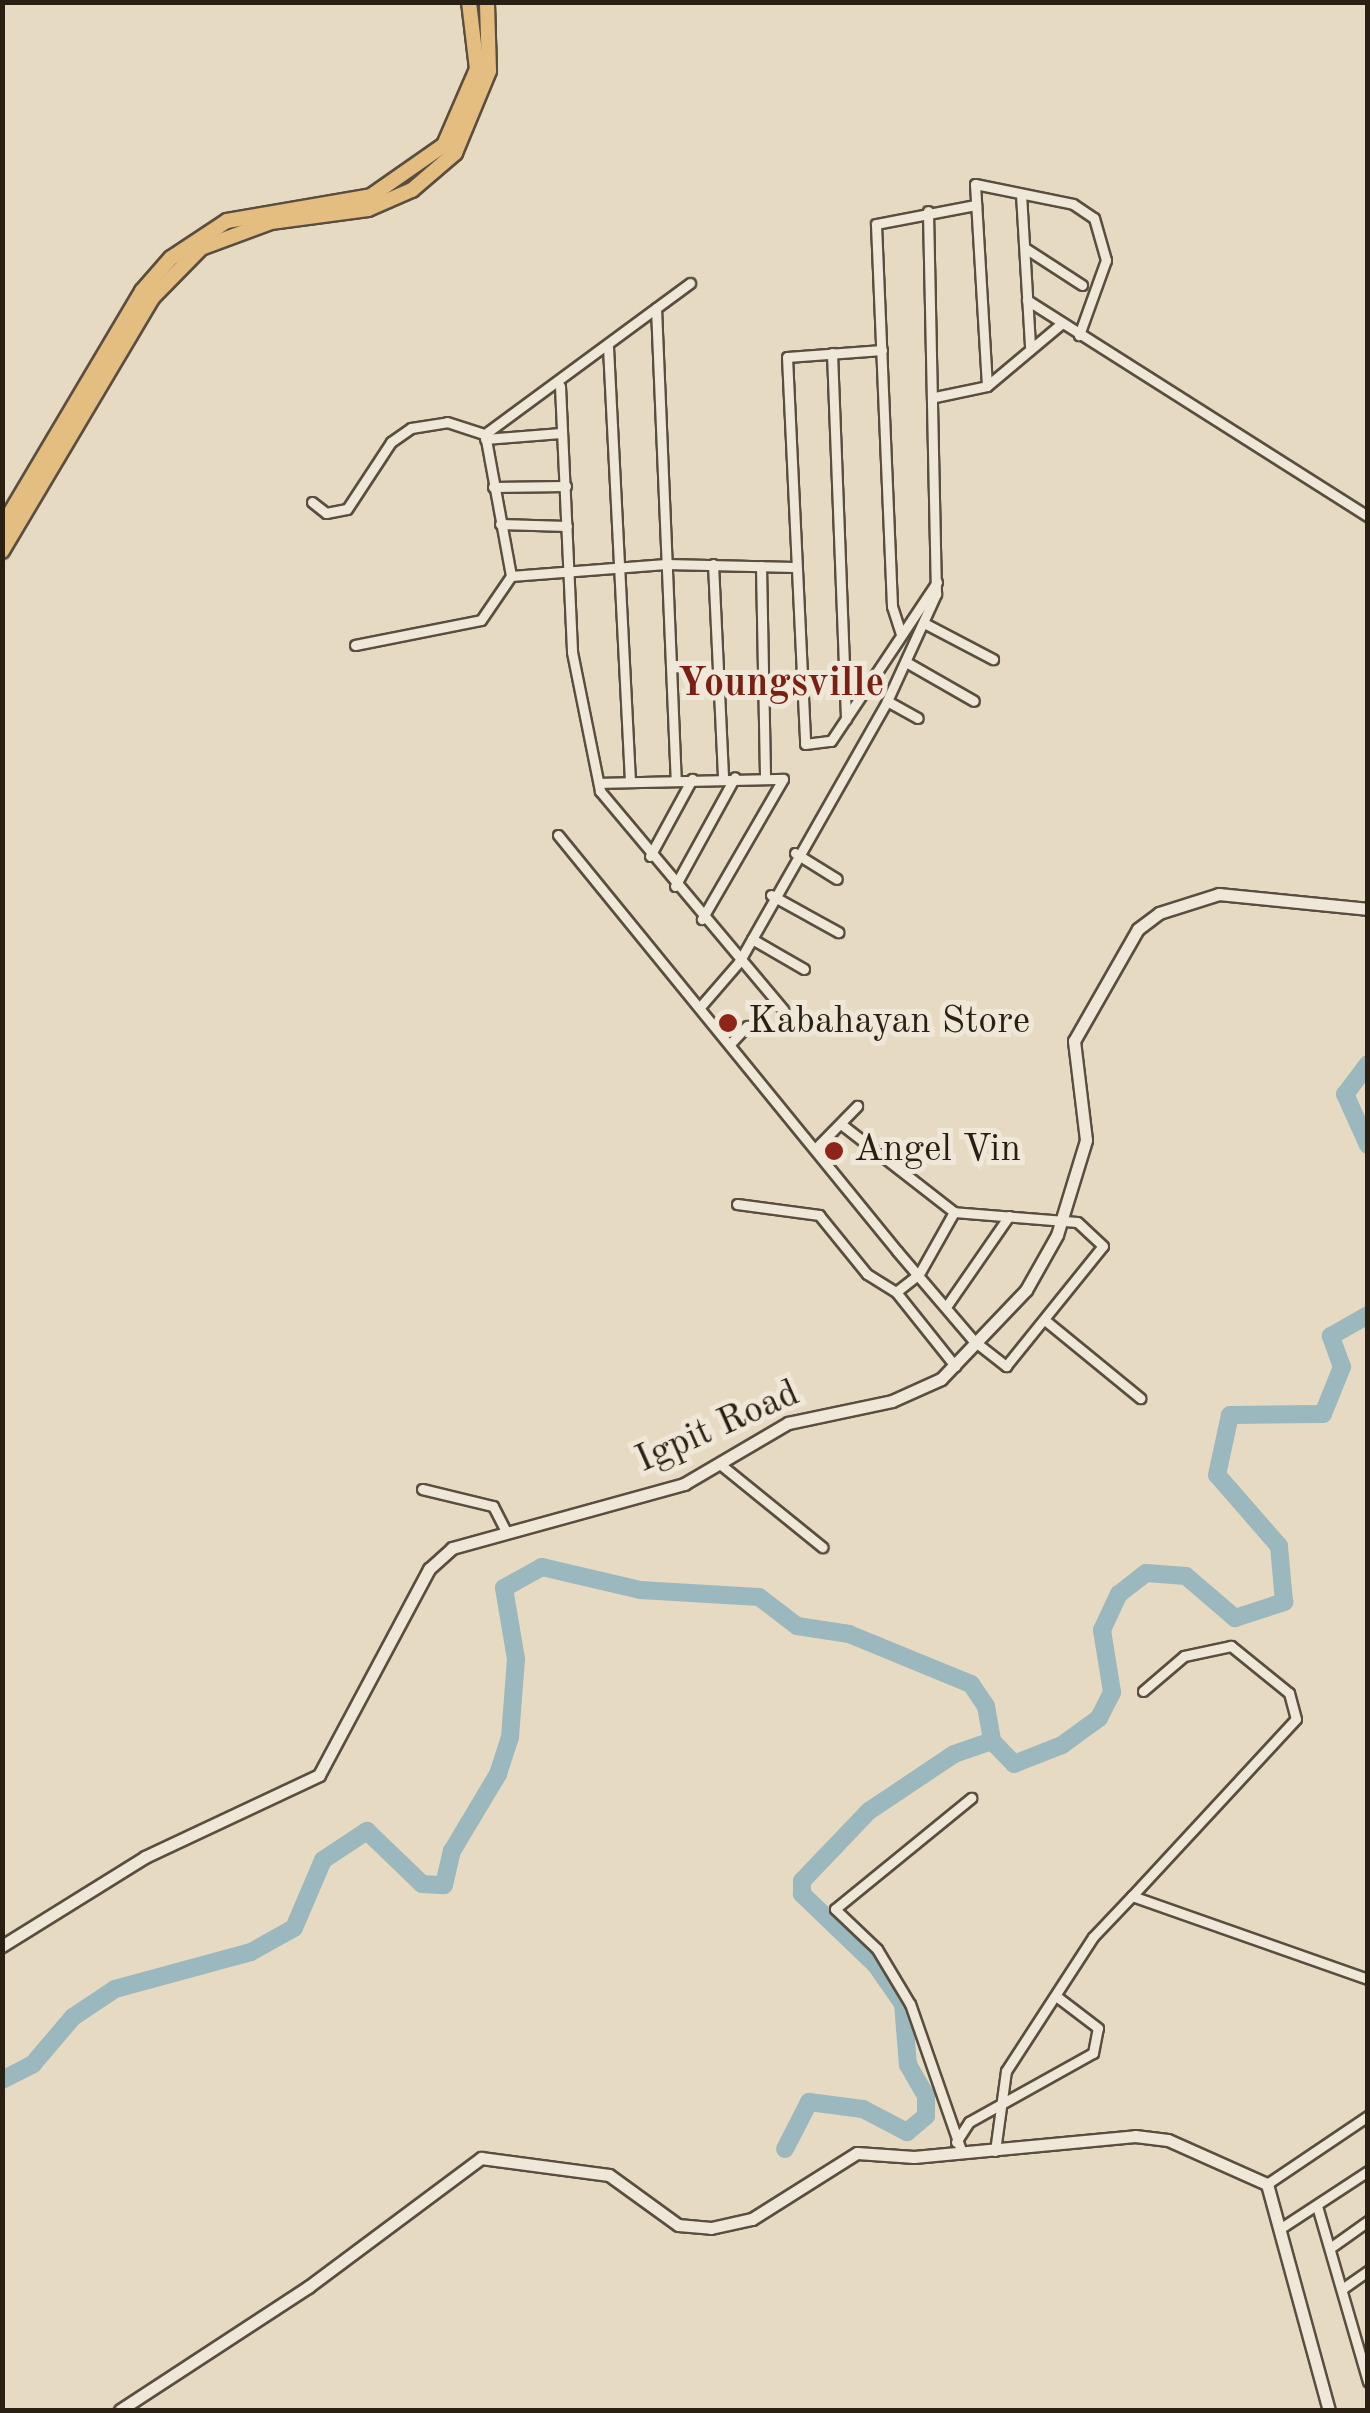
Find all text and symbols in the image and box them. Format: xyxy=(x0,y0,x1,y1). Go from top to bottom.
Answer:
district label: Youngsville xyxy=(678,661,884,709)
place label: Kabahayan Store xyxy=(748,1000,1030,1046)
marker: Kabahayan Store xyxy=(717,1012,739,1034)
place label: Angel Vin xyxy=(854,1128,1021,1174)
marker: Angel Vin xyxy=(823,1140,845,1162)
street label: Igpit Road xyxy=(629,1372,807,1484)

